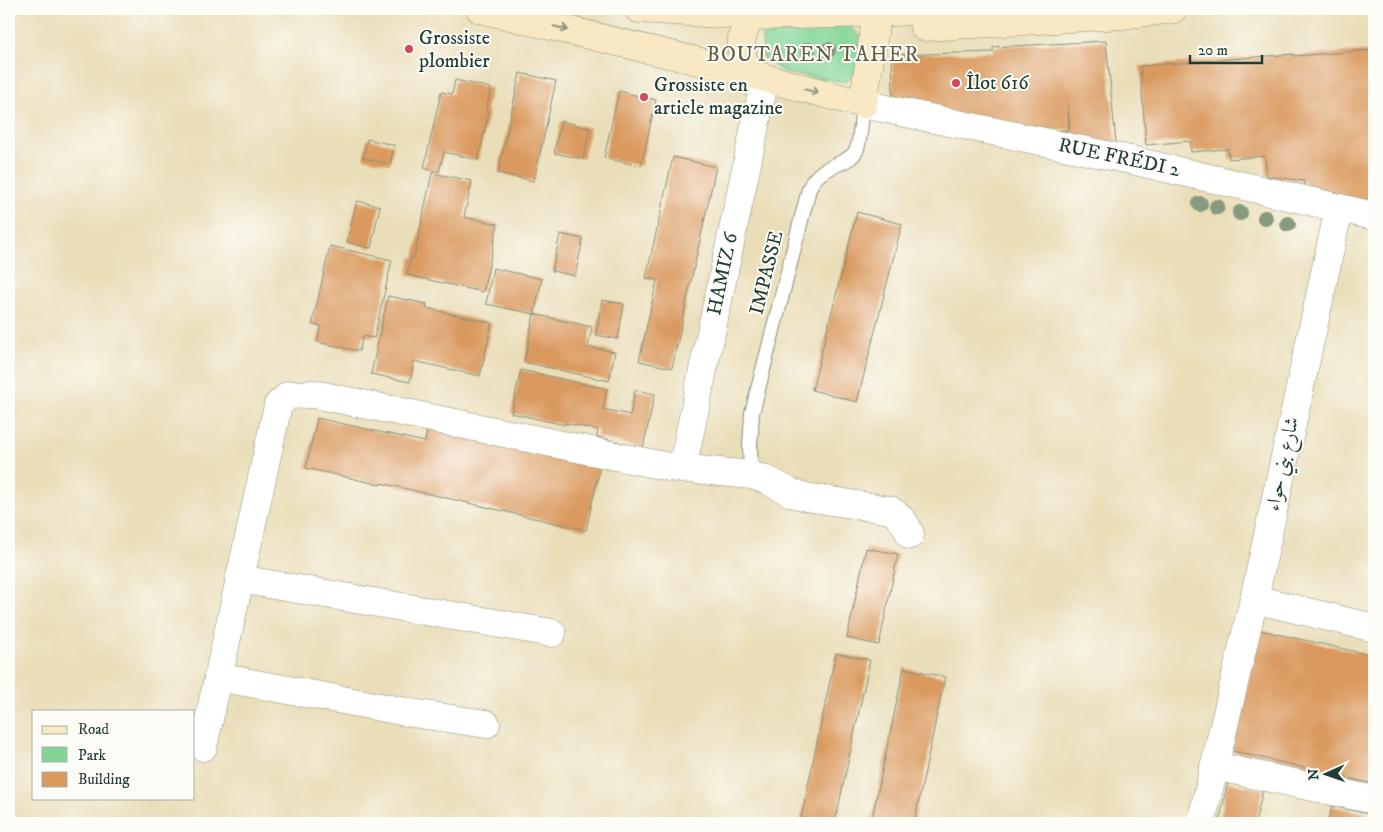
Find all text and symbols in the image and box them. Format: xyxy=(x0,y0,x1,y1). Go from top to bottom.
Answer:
one-way arrow xyxy=(553,24,569,33)
place label: Grossiste plombier xyxy=(418,26,490,74)
scale bar xyxy=(1190,32,1263,64)
text: 20 m xyxy=(1198,41,1228,60)
district label: BOUTAREN TAHER xyxy=(707,42,919,68)
marker: Grossiste plombier xyxy=(403,43,415,55)
place label: Îlot 616 xyxy=(966,71,1029,96)
place label: Grossiste en article magazine xyxy=(654,73,783,121)
marker: Îlot 616 xyxy=(950,77,962,89)
one-way arrow xyxy=(802,86,818,96)
marker: Grossiste en article magazine xyxy=(638,91,650,103)
street label: RUE FRÉDI 2 xyxy=(1056,133,1182,183)
street label: IMPASSE xyxy=(745,229,789,317)
street label: HAMIZ 6 xyxy=(702,230,744,317)
street label: شارع بني حواء xyxy=(1261,415,1309,514)
legend xyxy=(32,710,195,800)
text: Road xyxy=(78,720,110,739)
text: Park xyxy=(78,746,107,765)
north arrow xyxy=(1300,750,1350,800)
text: N xyxy=(1305,768,1323,780)
text: Building xyxy=(78,770,130,789)

